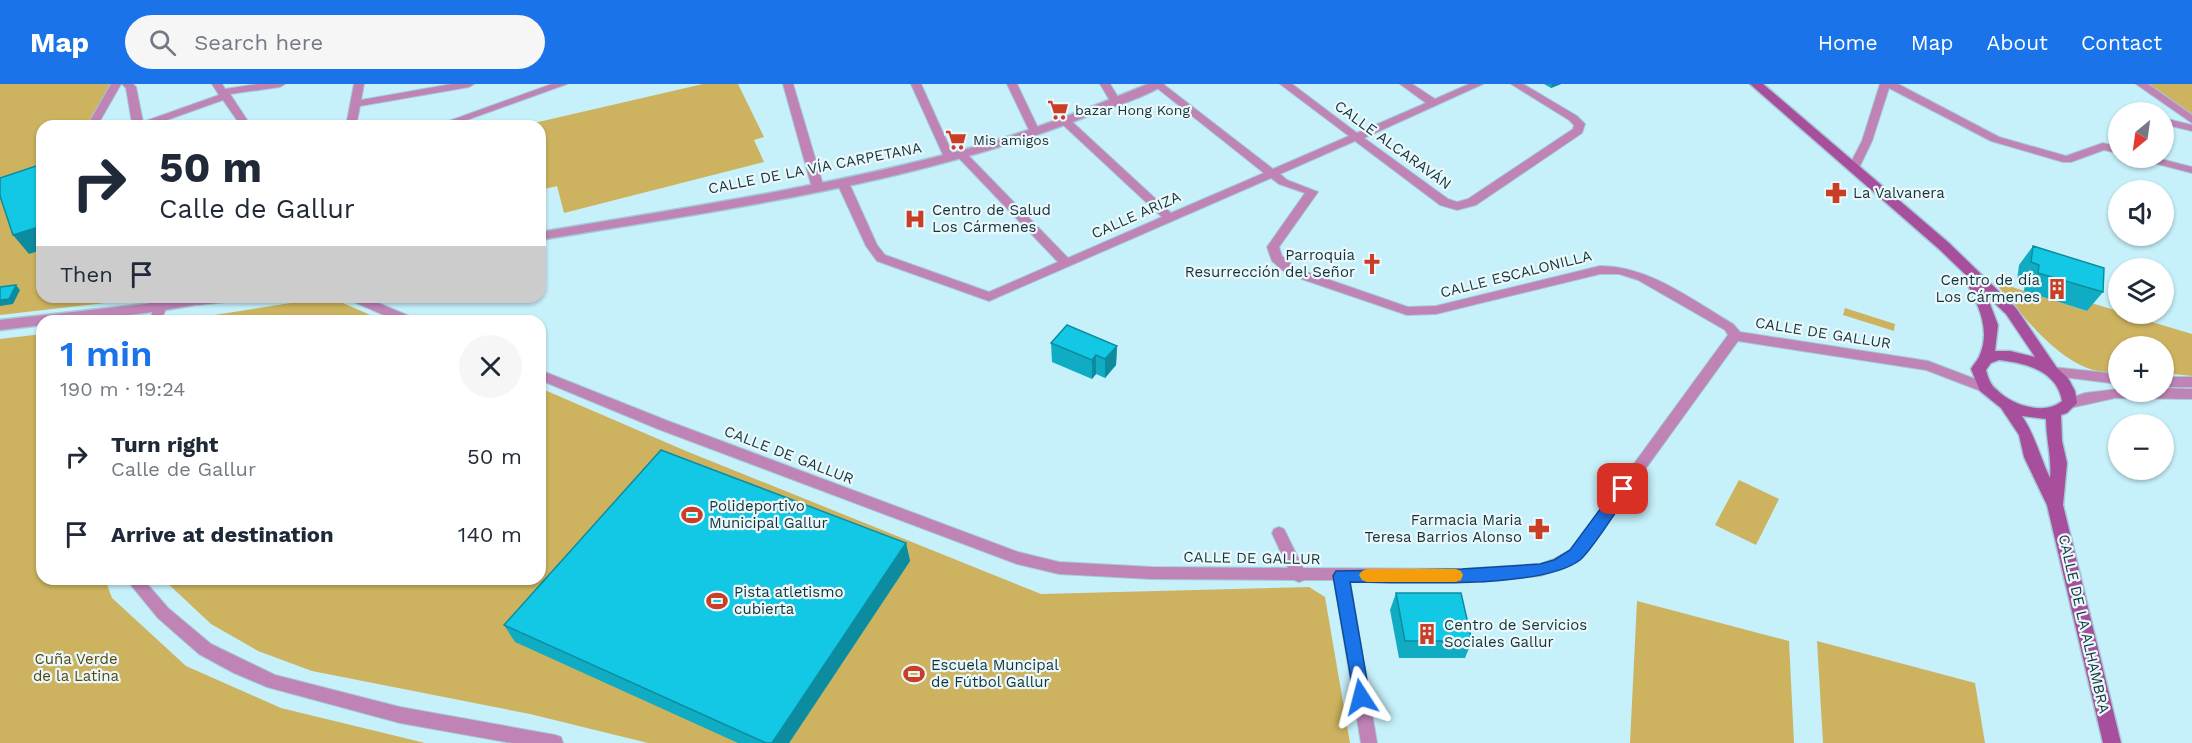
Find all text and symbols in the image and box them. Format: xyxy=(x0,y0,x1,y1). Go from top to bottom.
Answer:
search box xyxy=(125,15,545,69)
text: Map xyxy=(30,26,89,59)
icon: search xyxy=(146,26,179,59)
text: Search here xyxy=(194,30,323,55)
text: Home xyxy=(1818,30,1878,55)
text: Map xyxy=(1911,30,1954,55)
text: About xyxy=(1987,30,2048,55)
text: Contact xyxy=(2081,30,2162,55)
street label: CALLE ALCARAVÁN xyxy=(1331,97,1455,193)
supermarket icon: bazar Hong Kong xyxy=(1046,98,1070,122)
place label: bazar Hong Kong xyxy=(1075,102,1190,118)
north arrow xyxy=(2108,102,2174,168)
map controls xyxy=(2108,102,2174,480)
supermarket icon: Mis amigos xyxy=(944,128,968,152)
place label: Mis amigos xyxy=(973,132,1049,148)
street label: CALLE DE LA VÍA CARPETANA xyxy=(707,138,923,198)
text: 50 m xyxy=(159,143,262,192)
icon: right xyxy=(60,144,138,222)
button: sound xyxy=(2108,180,2174,246)
pharmacy icon: La Valvanera xyxy=(1824,181,1848,205)
place label: La Valvanera xyxy=(1853,184,1945,202)
street label: CALLE ARIZA xyxy=(1089,187,1184,243)
text: Calle de Gallur xyxy=(159,193,355,225)
place label: Centro de Salud Los Cármenes xyxy=(932,201,1051,236)
hospital icon: Centro de Salud Los Cármenes xyxy=(903,207,927,231)
place label: Parroquia Resurrección del Señor xyxy=(1185,246,1356,281)
street label: CALLE ESCALONILLA xyxy=(1438,246,1594,302)
church icon: Parroquia Resurrección del Señor xyxy=(1360,252,1384,276)
icon: arrive xyxy=(125,258,158,291)
button: layers xyxy=(2108,258,2174,324)
text: Then xyxy=(60,262,113,287)
place label: Centro de día Los Cármenes xyxy=(1936,271,2041,306)
building icon: Centro de día Los Cármenes xyxy=(2045,277,2069,301)
street label: CALLE DE GALLUR xyxy=(1754,313,1892,353)
text: 1 min xyxy=(60,333,152,375)
button: close xyxy=(459,335,522,398)
button: + xyxy=(2108,336,2174,402)
text: 190 m · 19:24 xyxy=(60,377,186,401)
button: − xyxy=(2108,414,2174,480)
street label: CALLE DE GALLUR xyxy=(722,422,856,488)
text: Turn right xyxy=(111,432,218,457)
icon: right xyxy=(60,440,93,473)
text: 50 m xyxy=(467,444,522,469)
text: Calle de Gallur xyxy=(111,457,256,481)
pin xyxy=(1597,463,1648,514)
icon: arrive xyxy=(1606,472,1639,505)
place label: Polideportivo Municipal Gallur xyxy=(709,497,828,532)
sports icon: Polideportivo Municipal Gallur xyxy=(680,503,704,527)
place label: Farmacia Maria Teresa Barrios Alonso xyxy=(1365,511,1523,546)
pharmacy icon: Farmacia Maria Teresa Barrios Alonso xyxy=(1527,517,1551,541)
icon: arrive xyxy=(60,518,93,551)
text: Arrive at destination xyxy=(111,522,334,547)
text: 140 m xyxy=(458,522,522,547)
street label: CALLE DE LA ALHAMBRA xyxy=(2055,533,2113,715)
street label: CALLE DE GALLUR xyxy=(1183,548,1321,568)
place label: Pista atletismo cubierta xyxy=(734,583,844,618)
sports icon: Pista atletismo cubierta xyxy=(705,589,729,613)
place label: Centro de Servicios Sociales Gallur xyxy=(1444,616,1587,651)
building icon: Centro de Servicios Sociales Gallur xyxy=(1415,622,1439,646)
park label: Cuña Verde de la Latina xyxy=(33,650,120,685)
place label: Escuela Muncipal de Fútbol Gallur xyxy=(931,656,1059,691)
sports icon: Escuela Muncipal de Fútbol Gallur xyxy=(902,662,926,686)
position arrow xyxy=(1329,665,1393,729)

